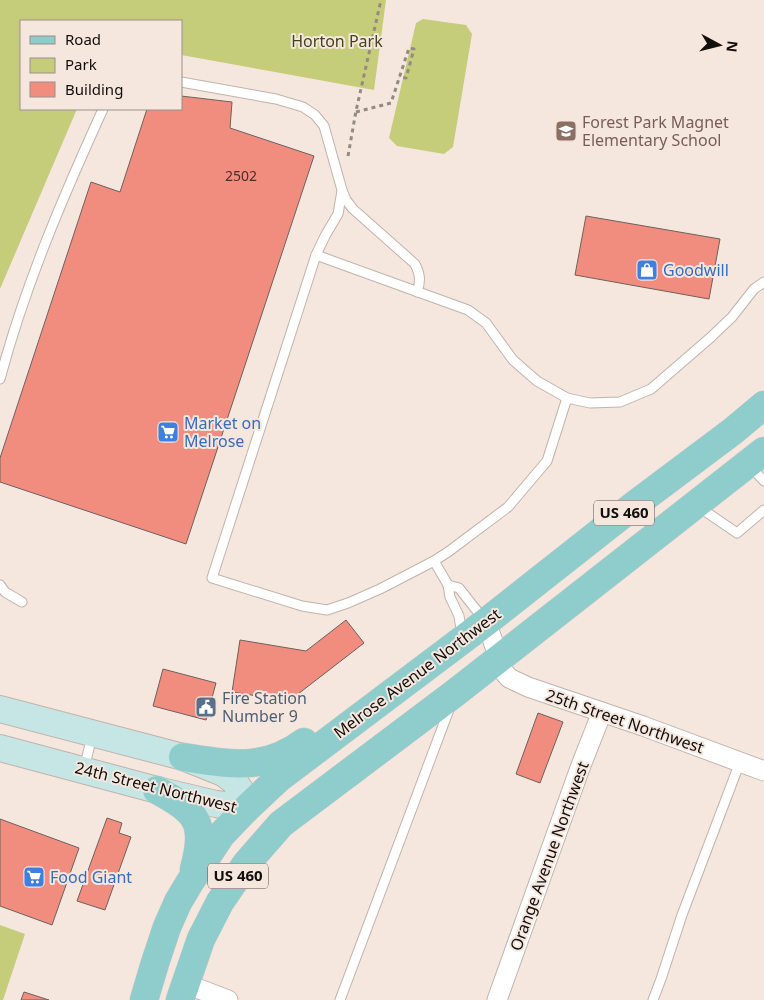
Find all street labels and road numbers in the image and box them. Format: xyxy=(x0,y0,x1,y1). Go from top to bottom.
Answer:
road number: US 460 xyxy=(594,500,654,526)
street label: Melrose Avenue Northwest xyxy=(329,603,505,743)
street label: 25th Street Northwest xyxy=(543,684,707,759)
street label: 24th Street Northwest xyxy=(73,756,239,818)
street label: Orange Avenue Northwest xyxy=(504,758,594,954)
road number: US 460 xyxy=(208,864,268,888)

